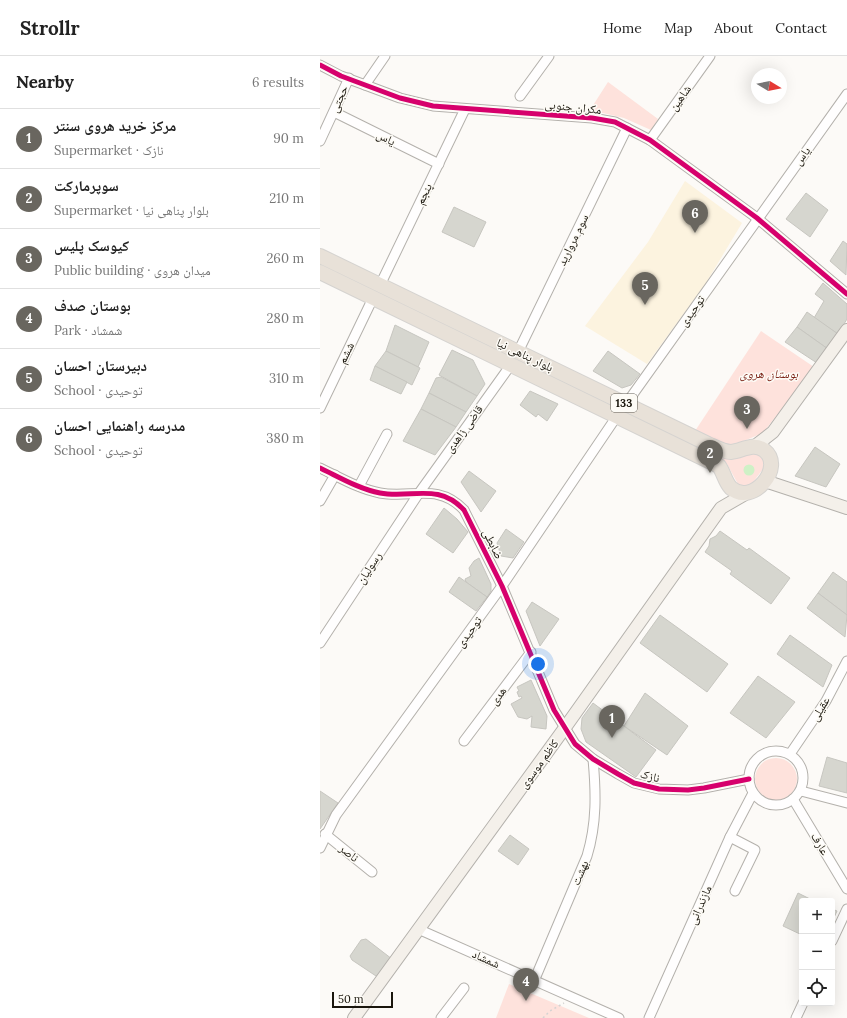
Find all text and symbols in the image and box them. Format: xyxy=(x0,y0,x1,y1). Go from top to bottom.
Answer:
text: Strollr xyxy=(20,16,80,40)
text: Home xyxy=(603,19,642,37)
text: Map xyxy=(664,19,692,37)
text: About xyxy=(714,19,753,37)
text: Contact xyxy=(775,19,827,37)
north arrow xyxy=(751,68,787,104)
text: Nearby xyxy=(16,71,74,93)
text: 6 results xyxy=(252,74,304,91)
street label: شاهین xyxy=(665,82,694,114)
street label: حجتی xyxy=(326,83,351,115)
street label: مکران جنوبی xyxy=(544,96,602,117)
text: مرکز خرید هروی سنتر xyxy=(54,116,176,135)
street label: یاس xyxy=(374,127,398,149)
text: 1 xyxy=(26,130,32,147)
text: 90 m xyxy=(273,130,304,147)
text: Supermarket · نازک xyxy=(54,142,164,159)
street label: یاس xyxy=(790,143,814,168)
text: سوپرمارکت xyxy=(54,176,119,195)
street label: پنجم xyxy=(412,180,436,207)
text: 2 xyxy=(26,190,32,207)
text: 210 m xyxy=(269,190,304,207)
pin: 6 xyxy=(682,200,708,233)
text: Supermarket · بلوار پناهی نیا xyxy=(54,202,209,219)
street label: سوم مروارید xyxy=(554,211,592,269)
text: کیوسک پلیس xyxy=(54,236,129,255)
text: 3 xyxy=(25,250,33,267)
text: 260 m xyxy=(266,250,304,267)
text: Public building · میدان هروی xyxy=(54,262,211,279)
pin: 5 xyxy=(632,272,658,305)
street label: توحیدی xyxy=(675,292,708,329)
text: بوستان صدف xyxy=(54,296,131,315)
text: 4 xyxy=(25,310,33,327)
text: 280 m xyxy=(267,310,304,327)
text: Park · شمشاد xyxy=(54,322,122,339)
street label: بلوار پناهی نیا xyxy=(494,334,556,375)
street label: ششم xyxy=(334,339,358,366)
text: دبیرستان احسان xyxy=(54,356,147,375)
park label: بوستان هروی xyxy=(740,366,799,382)
text: 5 xyxy=(25,370,33,387)
text: 310 m xyxy=(269,370,304,387)
text: School · توحیدی xyxy=(54,382,143,399)
road number: 133 xyxy=(611,394,637,412)
pin: 3 xyxy=(734,396,760,429)
street label: قاضی زاهدی xyxy=(441,402,486,456)
text: مدرسه راهنمایی احسان xyxy=(54,416,185,435)
text: 6 xyxy=(25,430,33,447)
text: 380 m xyxy=(266,430,304,447)
pin: 2 xyxy=(697,440,723,473)
text: School · توحیدی xyxy=(54,442,143,459)
street label: ضابطی xyxy=(479,526,507,561)
street label: رسولیان xyxy=(353,549,385,587)
street label: توحیدی xyxy=(452,613,485,650)
your location xyxy=(528,654,548,674)
street label: هدی xyxy=(486,684,509,708)
street label: عقیلی xyxy=(806,694,833,724)
pin: 1 xyxy=(599,705,625,738)
street label: کاظم موسوی xyxy=(516,736,562,792)
street label: نازک xyxy=(639,766,662,785)
street label: عارف xyxy=(808,830,833,858)
street label: ناصر xyxy=(336,840,362,865)
street label: بهشت xyxy=(568,858,592,888)
street label: مازندرانی xyxy=(684,883,715,927)
map controls xyxy=(799,898,835,1006)
button: + xyxy=(799,898,835,934)
button: − xyxy=(799,934,835,970)
street label: شمشاد xyxy=(470,946,503,971)
pin: 4 xyxy=(513,968,539,1001)
button: locate xyxy=(799,970,835,1006)
scale bar xyxy=(332,990,393,1009)
text: 50 m xyxy=(338,992,364,1006)

